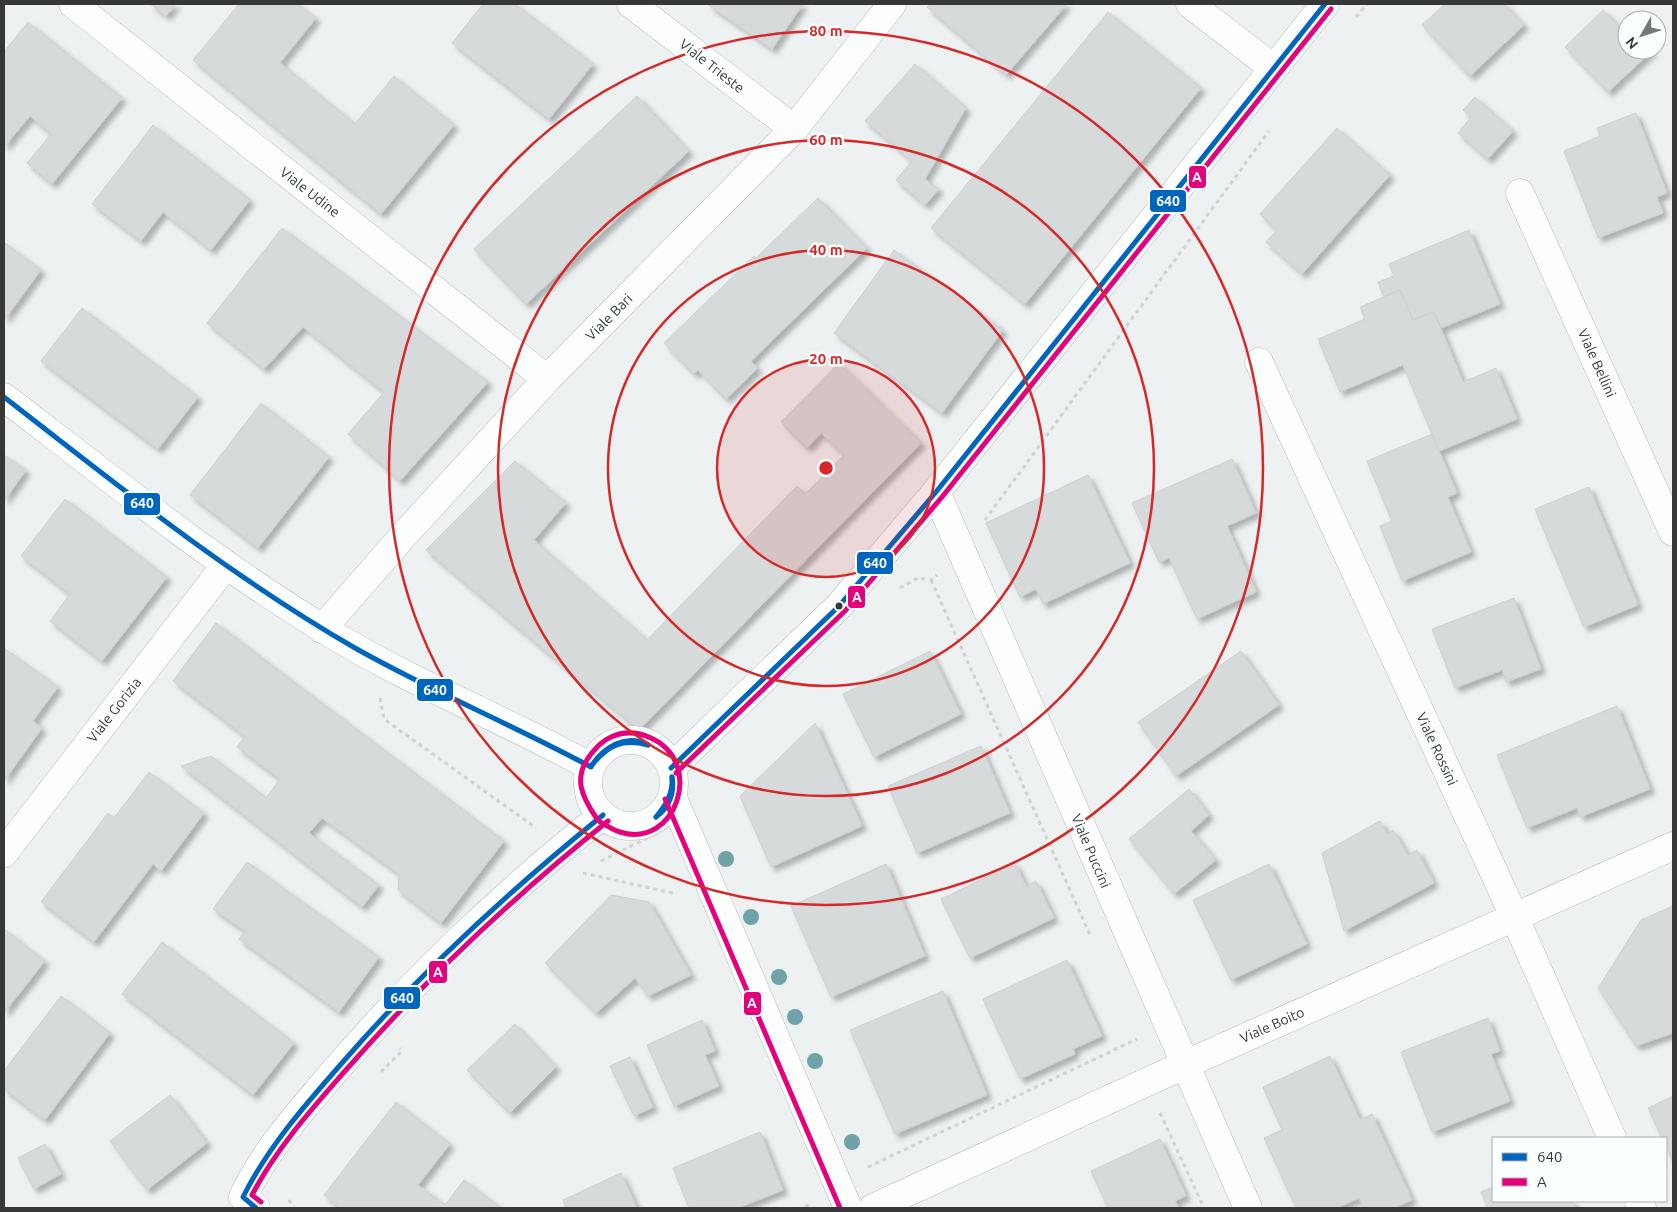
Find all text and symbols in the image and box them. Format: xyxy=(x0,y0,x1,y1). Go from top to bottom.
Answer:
north arrow xyxy=(1617,10,1667,60)
text: 80 m xyxy=(809,22,843,39)
text: N xyxy=(1622,34,1641,52)
street label: Viale Trieste xyxy=(677,36,747,96)
text: 60 m xyxy=(809,131,843,148)
street label: Viale Udine xyxy=(277,164,343,220)
line badge: A xyxy=(1188,165,1207,189)
text: A xyxy=(1192,169,1202,185)
line badge: 640 xyxy=(1149,189,1187,213)
text: 640 xyxy=(1156,193,1180,209)
text: 40 m xyxy=(809,241,843,258)
street label: Viale Bari xyxy=(582,290,636,344)
street label: Viale Bellini xyxy=(1575,326,1619,400)
text: 20 m xyxy=(809,350,843,367)
centre of rings xyxy=(817,459,835,477)
line badge: 640 xyxy=(123,492,161,516)
text: 640 xyxy=(130,495,154,511)
line badge: 640 xyxy=(856,551,894,575)
text: 640 xyxy=(863,555,887,571)
line badge: A xyxy=(847,585,866,609)
text: A xyxy=(852,589,862,605)
unlabelled marker xyxy=(834,601,844,611)
street label: Viale Gorizia xyxy=(84,674,144,746)
line badge: 640 xyxy=(416,678,454,702)
text: 640 xyxy=(423,682,447,698)
street label: Viale Rossini xyxy=(1413,710,1461,788)
street label: Viale Puccini xyxy=(1068,812,1114,890)
line badge: A xyxy=(428,960,448,984)
text: A xyxy=(433,964,443,980)
line badge: 640 xyxy=(383,986,421,1010)
text: 640 xyxy=(390,990,414,1006)
line badge: A xyxy=(743,991,762,1016)
text: A xyxy=(747,995,757,1011)
street label: Viale Boito xyxy=(1237,1004,1307,1046)
legend xyxy=(1492,1137,1667,1202)
text: 640 xyxy=(1537,1148,1562,1165)
text: A xyxy=(1537,1173,1547,1190)

